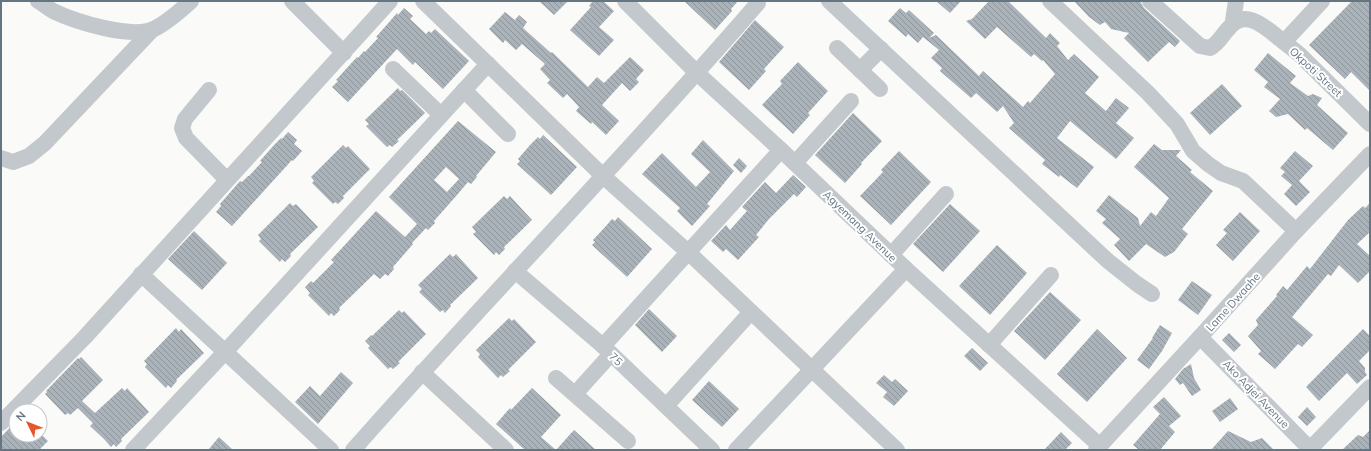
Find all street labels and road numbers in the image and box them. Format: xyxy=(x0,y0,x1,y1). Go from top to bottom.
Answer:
street label: Okpoti Street xyxy=(1287,44,1345,100)
street label: Agyemang Avenue xyxy=(820,187,900,265)
street label: Lame Dwaahe xyxy=(1203,270,1263,334)
street label: 75 xyxy=(606,349,626,369)
street label: Ako Adjei Avenue xyxy=(1220,357,1292,431)

